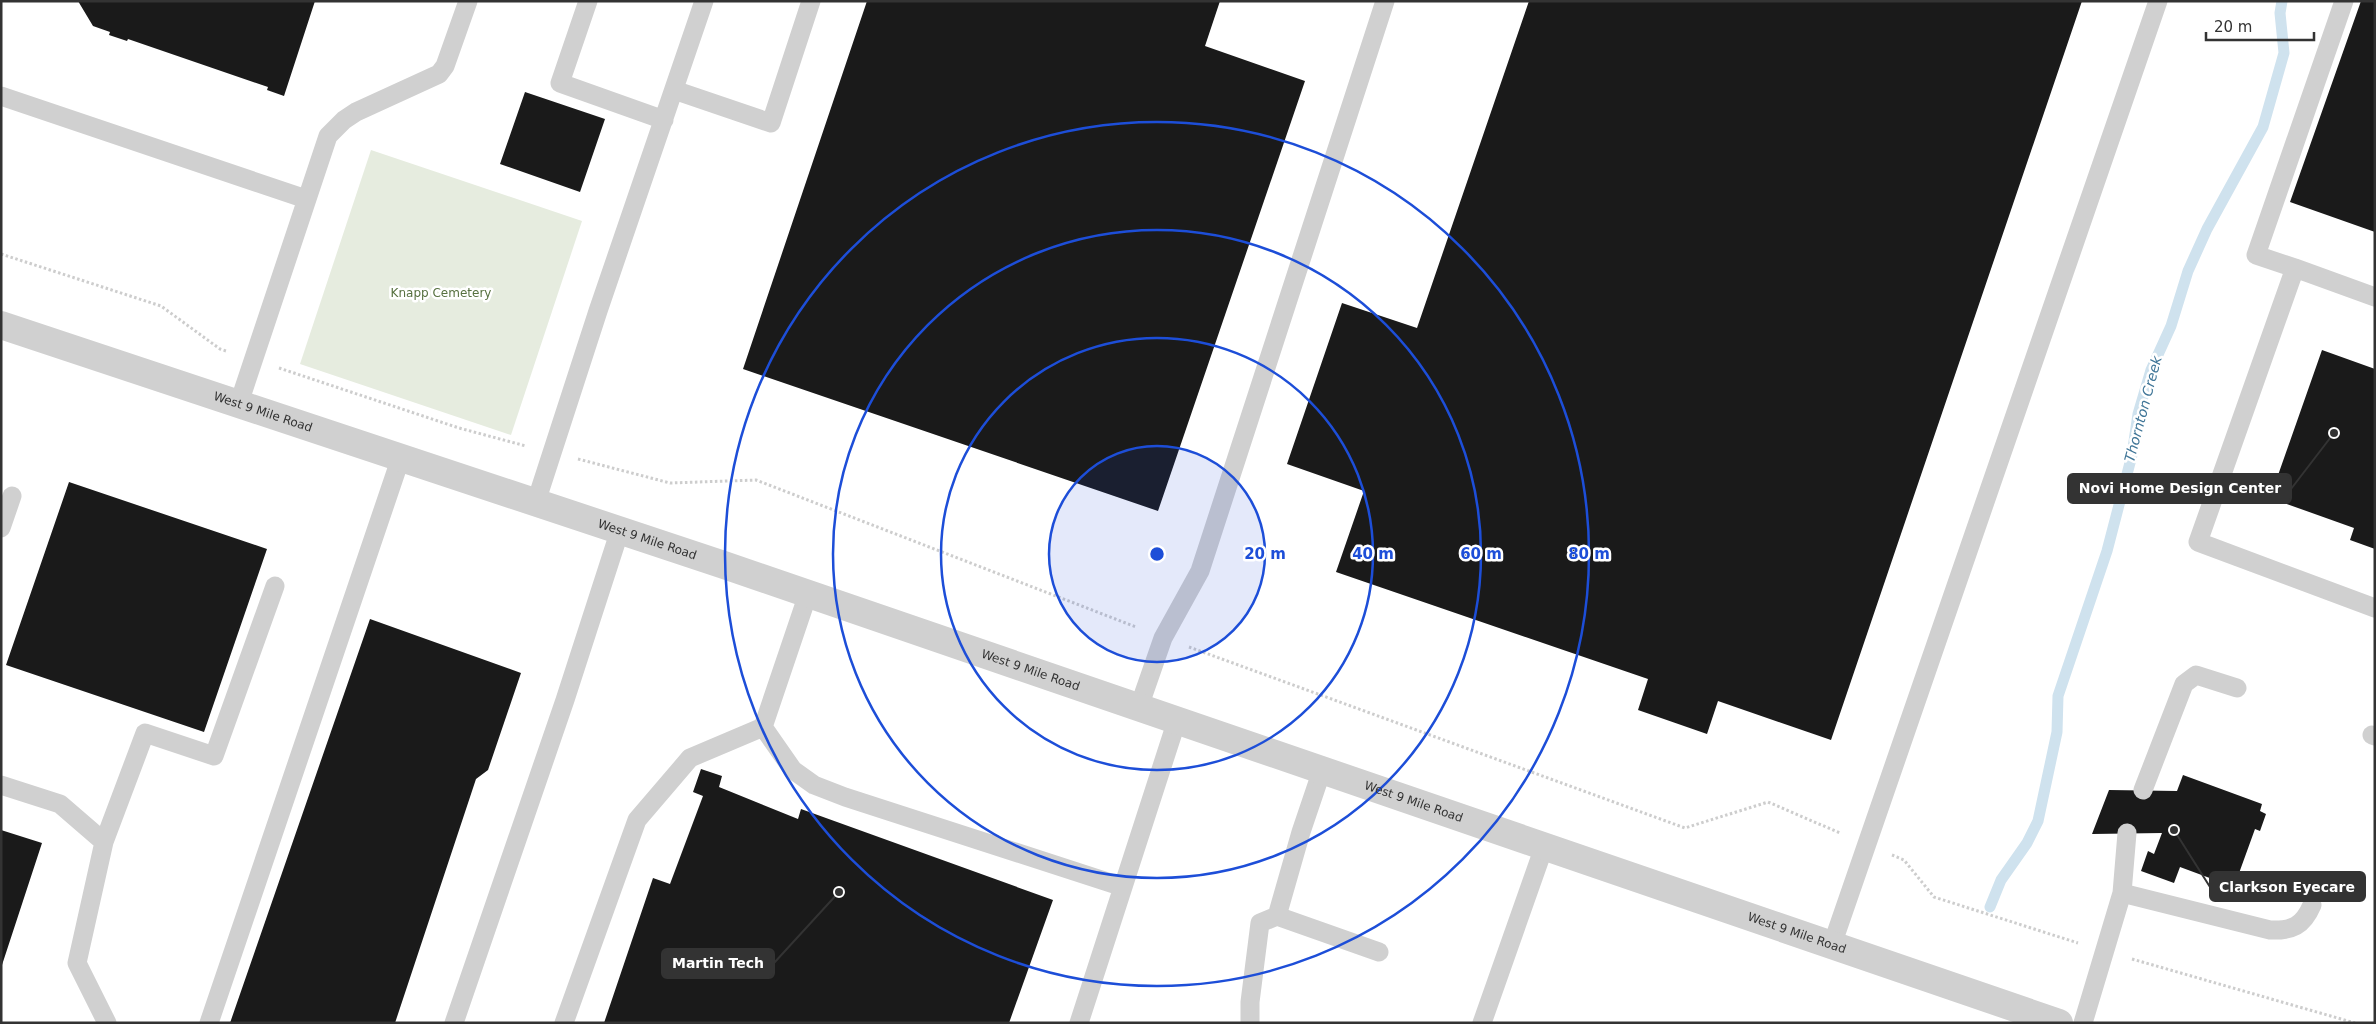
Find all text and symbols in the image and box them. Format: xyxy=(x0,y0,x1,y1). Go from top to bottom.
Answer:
scale bar xyxy=(2206,10,2314,42)
text: 20 m xyxy=(2214,18,2252,36)
park label: Knapp Cemetery xyxy=(391,286,491,300)
water label: Thornton Creek xyxy=(2121,353,2165,464)
street label: West 9 Mile Road xyxy=(212,389,314,435)
callout: Novi Home Design Center xyxy=(2068,474,2291,503)
text: Novi Home Design Center xyxy=(2079,480,2281,496)
street label: West 9 Mile Road xyxy=(596,517,699,562)
centre of rings xyxy=(1148,545,1166,563)
text: 20 m xyxy=(1244,545,1286,563)
text: 40 m xyxy=(1352,545,1394,563)
text: 60 m xyxy=(1460,545,1502,563)
text: 80 m xyxy=(1568,545,1610,563)
street label: West 9 Mile Road xyxy=(980,647,1082,694)
street label: West 9 Mile Road xyxy=(1363,778,1465,825)
callout: Clarkson Eyecare xyxy=(2210,872,2365,901)
text: Clarkson Eyecare xyxy=(2219,879,2355,895)
street label: West 9 Mile Road xyxy=(1746,910,1848,956)
callout: Martin Tech xyxy=(662,949,774,978)
text: Martin Tech xyxy=(672,955,764,971)

